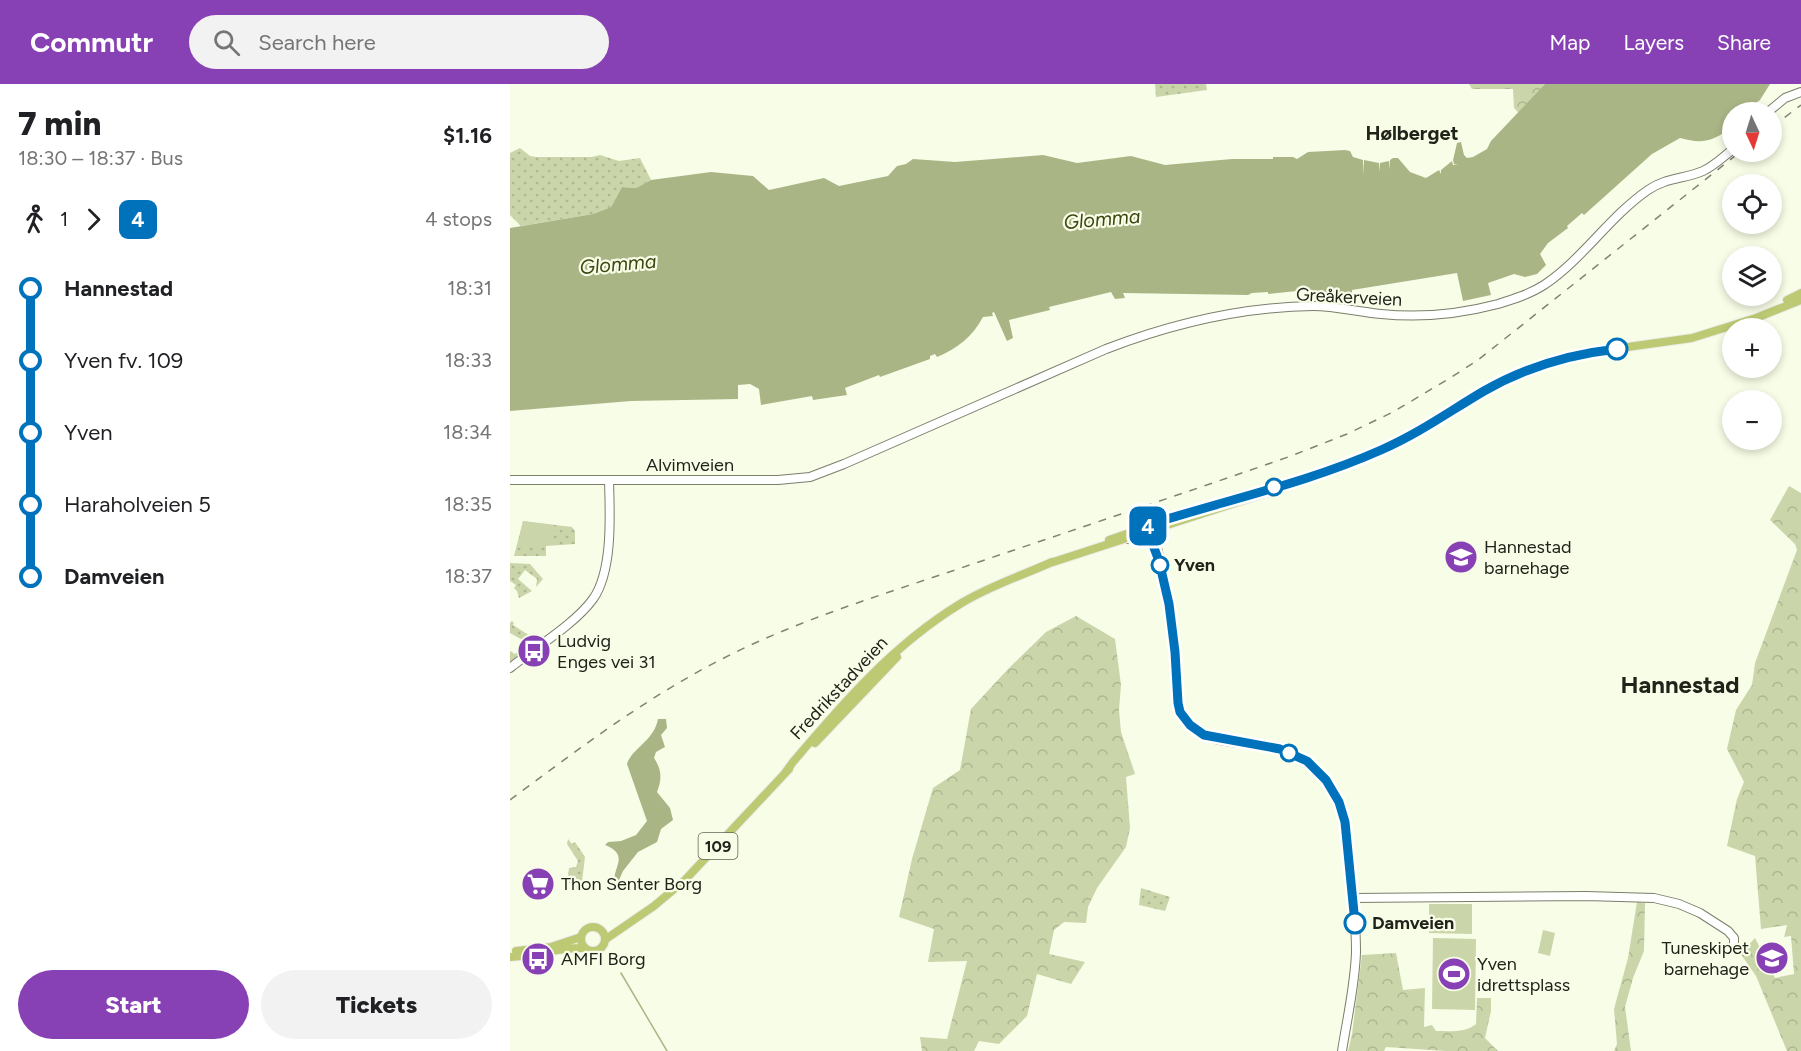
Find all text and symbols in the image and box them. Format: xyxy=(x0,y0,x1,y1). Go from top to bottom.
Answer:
search box xyxy=(189,15,609,69)
text: Commutr xyxy=(30,25,153,59)
icon: search xyxy=(210,26,243,59)
text: Search here xyxy=(258,29,376,56)
text: Map xyxy=(1550,30,1590,55)
text: Layers xyxy=(1623,30,1684,55)
text: Share xyxy=(1717,30,1771,55)
north arrow xyxy=(1722,102,1782,162)
map controls xyxy=(1722,102,1782,450)
text: 7 min xyxy=(18,104,101,143)
district label: Hølberget xyxy=(1365,121,1459,145)
text: $1.16 xyxy=(443,122,492,149)
text: 18:30 – 18:37 · Bus xyxy=(18,146,183,170)
button: locate xyxy=(1722,174,1782,234)
icon: walk xyxy=(18,203,51,236)
icon: forward xyxy=(77,203,110,236)
water label: Glomma xyxy=(1063,204,1142,234)
text: 1 xyxy=(60,207,68,231)
text: 4 xyxy=(131,207,145,232)
text: 4 stops xyxy=(425,207,492,231)
button: layers xyxy=(1722,246,1782,306)
water label: Glomma xyxy=(579,249,658,279)
text: Hannestad xyxy=(64,275,173,302)
text: 18:31 xyxy=(447,276,492,300)
street label: Greåkerveien xyxy=(1295,283,1403,311)
button: + xyxy=(1722,318,1782,378)
unlabelled marker xyxy=(1606,338,1628,360)
text: Yven fv. 109 xyxy=(64,347,183,374)
text: 18:33 xyxy=(445,348,492,372)
button: − xyxy=(1722,390,1782,450)
text: Yven xyxy=(64,419,113,446)
text: 18:34 xyxy=(443,420,492,444)
street label: Alvimveien xyxy=(646,454,734,476)
unlabelled marker xyxy=(1265,478,1283,496)
text: Haraholveien 5 xyxy=(64,491,211,518)
text: 18:35 xyxy=(444,492,492,516)
line badge: 4 xyxy=(1128,506,1168,546)
text: 4 xyxy=(1141,514,1155,539)
place label: Hannestad barnehage xyxy=(1484,536,1572,579)
school or university icon: Hannestad barnehage xyxy=(1443,539,1479,575)
place label: Yven xyxy=(1174,554,1215,576)
marker: Yven xyxy=(1151,556,1169,574)
text: Damveien xyxy=(64,563,165,590)
text: 18:37 xyxy=(445,564,492,588)
place label: Ludvig Enges vei 31 xyxy=(557,630,656,673)
street label: Fredrikstadveien xyxy=(786,632,892,744)
bus stop icon: Ludvig Enges vei 31 xyxy=(516,633,552,669)
district label: Hannestad xyxy=(1620,670,1740,699)
unlabelled marker xyxy=(1280,744,1298,762)
road number: 109 xyxy=(698,833,738,859)
supermarket icon: Thon Senter Borg xyxy=(520,866,556,902)
place label: Thon Senter Borg xyxy=(561,873,702,895)
marker: Damveien xyxy=(1344,912,1366,934)
place label: Damveien xyxy=(1372,912,1454,934)
place label: Tuneskipet barnehage xyxy=(1661,937,1749,980)
school or university icon: Tuneskipet barnehage xyxy=(1754,940,1790,976)
bus stop icon: AMFI Borg xyxy=(520,941,556,977)
place label: AMFI Borg xyxy=(561,948,646,970)
place label: Yven idrettsplass xyxy=(1477,953,1570,996)
sports icon: Yven idrettsplass xyxy=(1436,956,1472,992)
button: Start xyxy=(18,970,249,1039)
button: Tickets xyxy=(261,970,492,1039)

